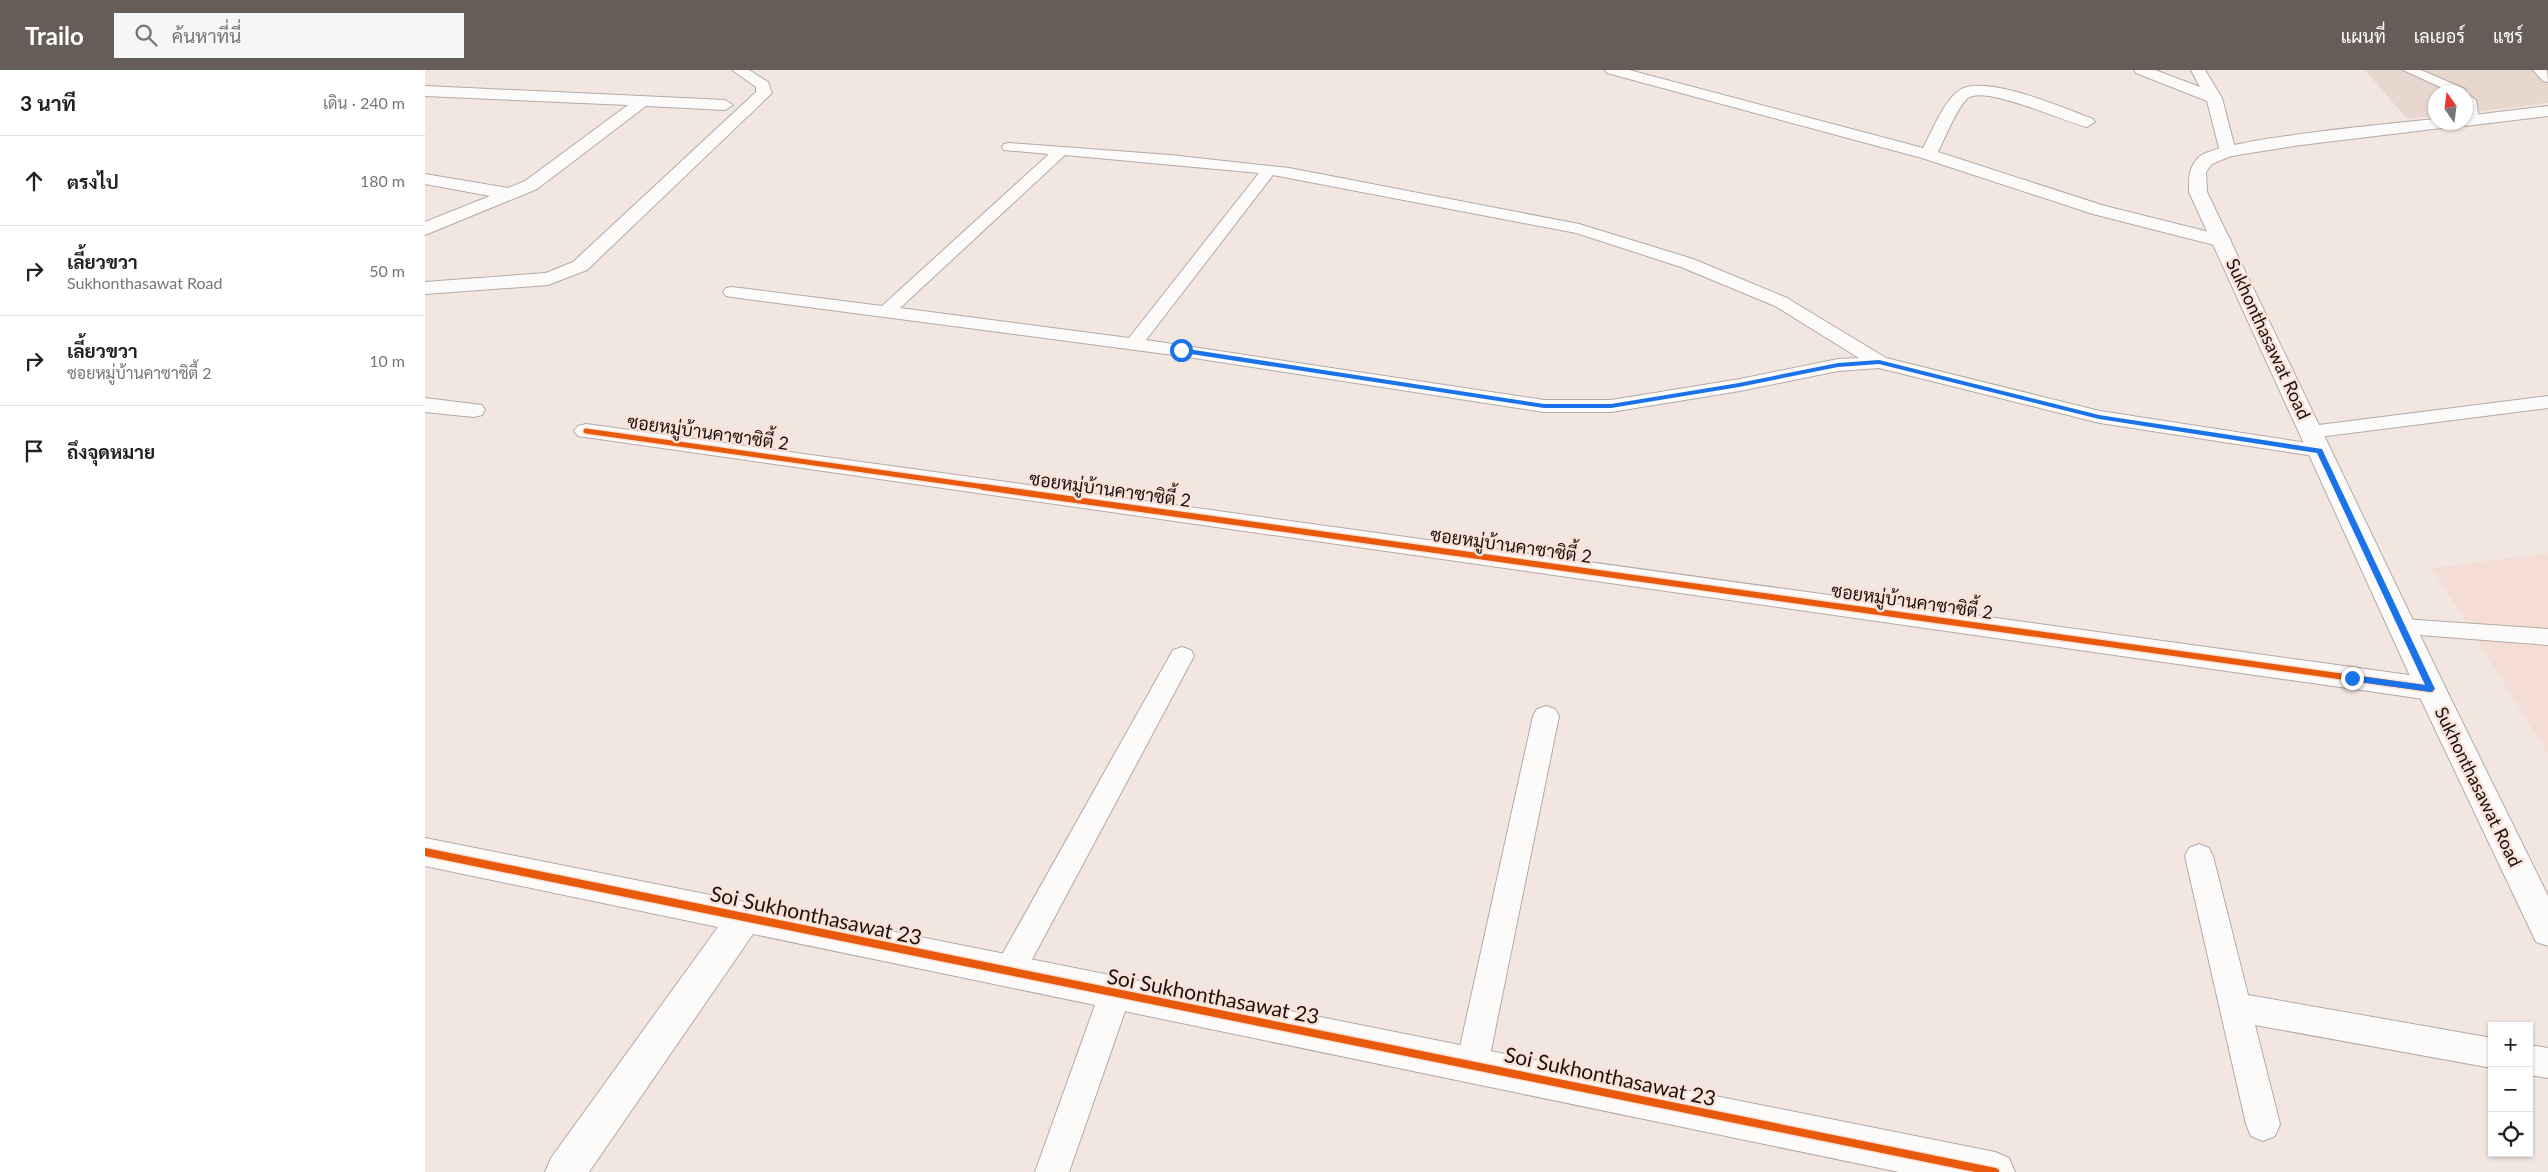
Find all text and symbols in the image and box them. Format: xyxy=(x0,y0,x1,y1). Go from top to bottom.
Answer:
search box xyxy=(114,13,464,58)
text: Trailo xyxy=(25,21,84,50)
icon: search xyxy=(132,21,160,49)
text: ค้นหาที่นี่ xyxy=(172,24,241,47)
text: แผนที่ xyxy=(2341,25,2386,47)
text: เลเยอร์ xyxy=(2414,25,2465,47)
text: แชร์ xyxy=(2493,25,2523,47)
north arrow xyxy=(2428,85,2473,130)
text: 3 นาที xyxy=(20,90,76,115)
text: เดิน · 240 m xyxy=(323,93,405,112)
icon: ahead xyxy=(20,167,48,195)
text: ตรงไป xyxy=(67,170,119,193)
text: 180 m xyxy=(360,171,405,190)
text: เลี้ยวขวา xyxy=(67,250,138,273)
street label: Sukhonthasawat Road xyxy=(2222,255,2316,422)
icon: right xyxy=(20,257,48,285)
text: 50 m xyxy=(369,261,405,280)
text: Sukhonthasawat Road xyxy=(67,273,222,292)
text: เลี้ยวขวา xyxy=(67,339,138,362)
route start xyxy=(1170,339,1193,362)
icon: right xyxy=(20,347,48,375)
text: 10 m xyxy=(369,351,405,370)
text: ซอยหมู่บ้านคาซาซิตี้ 2 xyxy=(67,363,212,382)
street label: ซอยหมู่บ้านคาซาซิตี้ 2 xyxy=(626,406,791,457)
icon: arrive xyxy=(20,437,48,465)
text: ถึงจุดหมาย xyxy=(67,440,155,463)
street label: ซอยหมู่บ้านคาซาซิตี้ 2 xyxy=(1028,463,1193,514)
street label: ซอยหมู่บ้านคาซาซิตี้ 2 xyxy=(1429,519,1594,570)
street label: ซอยหมู่บ้านคาซาซิตี้ 2 xyxy=(1830,575,1995,626)
route end xyxy=(2341,667,2364,690)
street label: Sukhonthasawat Road xyxy=(2431,703,2527,870)
street label: Soi Sukhonthasawat 23 xyxy=(708,880,924,949)
street label: Soi Sukhonthasawat 23 xyxy=(1105,963,1321,1028)
map controls xyxy=(2488,1022,2533,1157)
button: + xyxy=(2488,1022,2533,1067)
street label: Soi Sukhonthasawat 23 xyxy=(1502,1041,1718,1110)
button: − xyxy=(2488,1067,2533,1112)
button: locate xyxy=(2488,1112,2533,1157)

